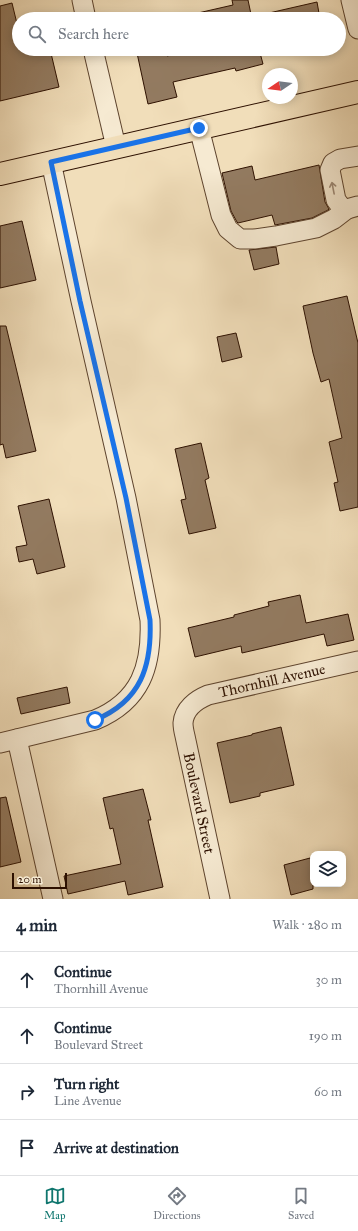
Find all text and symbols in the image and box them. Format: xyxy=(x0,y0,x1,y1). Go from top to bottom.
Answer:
search box xyxy=(12,12,346,56)
icon: search xyxy=(26,23,48,45)
text: Search here xyxy=(58,25,129,43)
north arrow xyxy=(262,68,298,104)
route end xyxy=(190,119,208,137)
one-way arrow xyxy=(329,182,337,195)
street label: Thornhill Avenue xyxy=(217,660,327,701)
route start xyxy=(86,711,104,729)
street label: Boulevard Street xyxy=(180,751,219,856)
map controls xyxy=(310,851,346,887)
button: layers xyxy=(310,851,346,887)
scale bar xyxy=(12,871,67,890)
text: 20 m xyxy=(18,873,41,886)
text: 4 min xyxy=(16,915,57,936)
text: Walk · 280 m xyxy=(272,917,342,933)
text: Continue xyxy=(54,963,112,981)
icon: ahead xyxy=(16,969,38,991)
text: 30 m xyxy=(316,972,342,988)
text: Thornhill Avenue xyxy=(54,981,148,997)
text: Continue xyxy=(54,1019,112,1037)
icon: ahead xyxy=(16,1025,38,1047)
text: 190 m xyxy=(309,1028,342,1044)
text: Boulevard Street xyxy=(54,1037,143,1053)
text: Turn right xyxy=(54,1075,119,1093)
icon: right xyxy=(16,1081,38,1103)
text: 60 m xyxy=(314,1084,342,1100)
text: Line Avenue xyxy=(54,1093,121,1109)
icon: arrive xyxy=(16,1137,38,1159)
text: Arrive at destination xyxy=(54,1139,179,1157)
tab: Map xyxy=(44,1185,66,1222)
tab: Directions xyxy=(153,1185,201,1222)
tab: Saved xyxy=(288,1185,314,1222)

